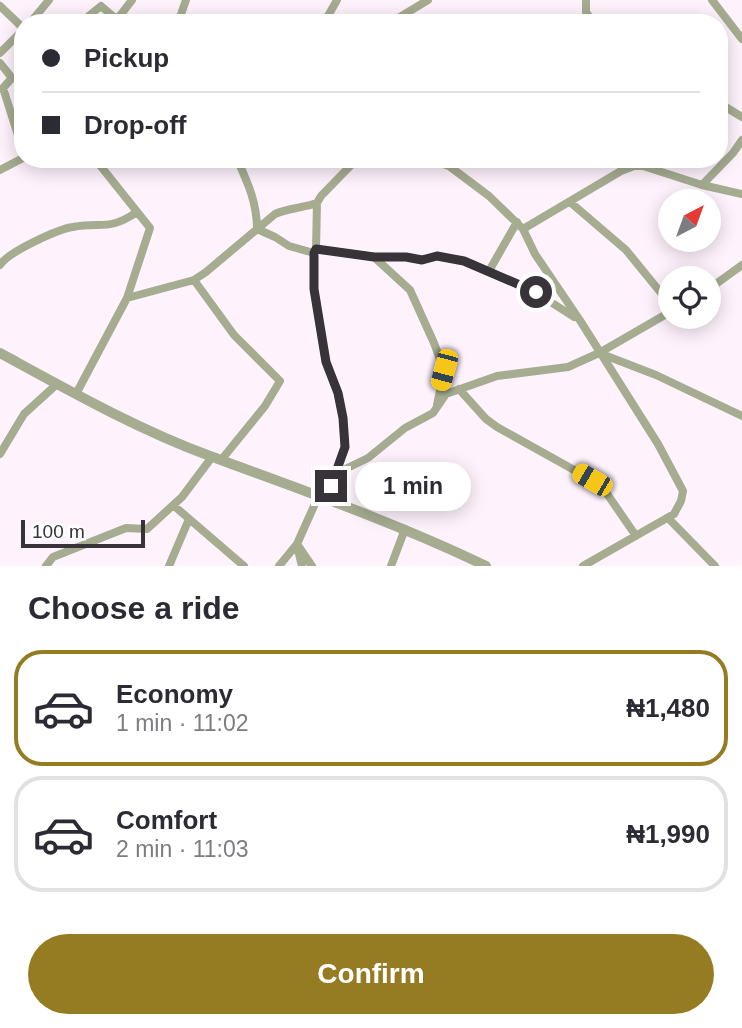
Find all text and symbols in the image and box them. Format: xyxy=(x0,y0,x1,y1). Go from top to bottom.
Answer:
text: Pickup xyxy=(84,43,169,73)
text: Drop-off xyxy=(84,110,187,140)
north arrow xyxy=(658,189,721,252)
map controls xyxy=(658,189,721,329)
button: locate xyxy=(658,266,721,329)
route start xyxy=(520,276,552,308)
car xyxy=(429,347,460,393)
car xyxy=(569,460,616,500)
callout: 1 min xyxy=(356,462,471,510)
route end xyxy=(315,470,347,502)
text: 1 min xyxy=(383,473,443,499)
scale bar xyxy=(21,517,145,549)
text: 100 m xyxy=(32,521,85,542)
text: Choose a ride xyxy=(28,590,240,626)
icon: car xyxy=(32,677,95,740)
text: Economy xyxy=(116,679,233,709)
text: ₦1,480 xyxy=(626,693,710,723)
text: 1 min · 11:02 xyxy=(116,710,249,736)
icon: car xyxy=(32,803,95,866)
text: Comfort xyxy=(116,805,217,835)
text: ₦1,990 xyxy=(626,819,710,849)
text: 2 min · 11:03 xyxy=(116,836,249,862)
button: Confirm xyxy=(28,934,714,1014)

